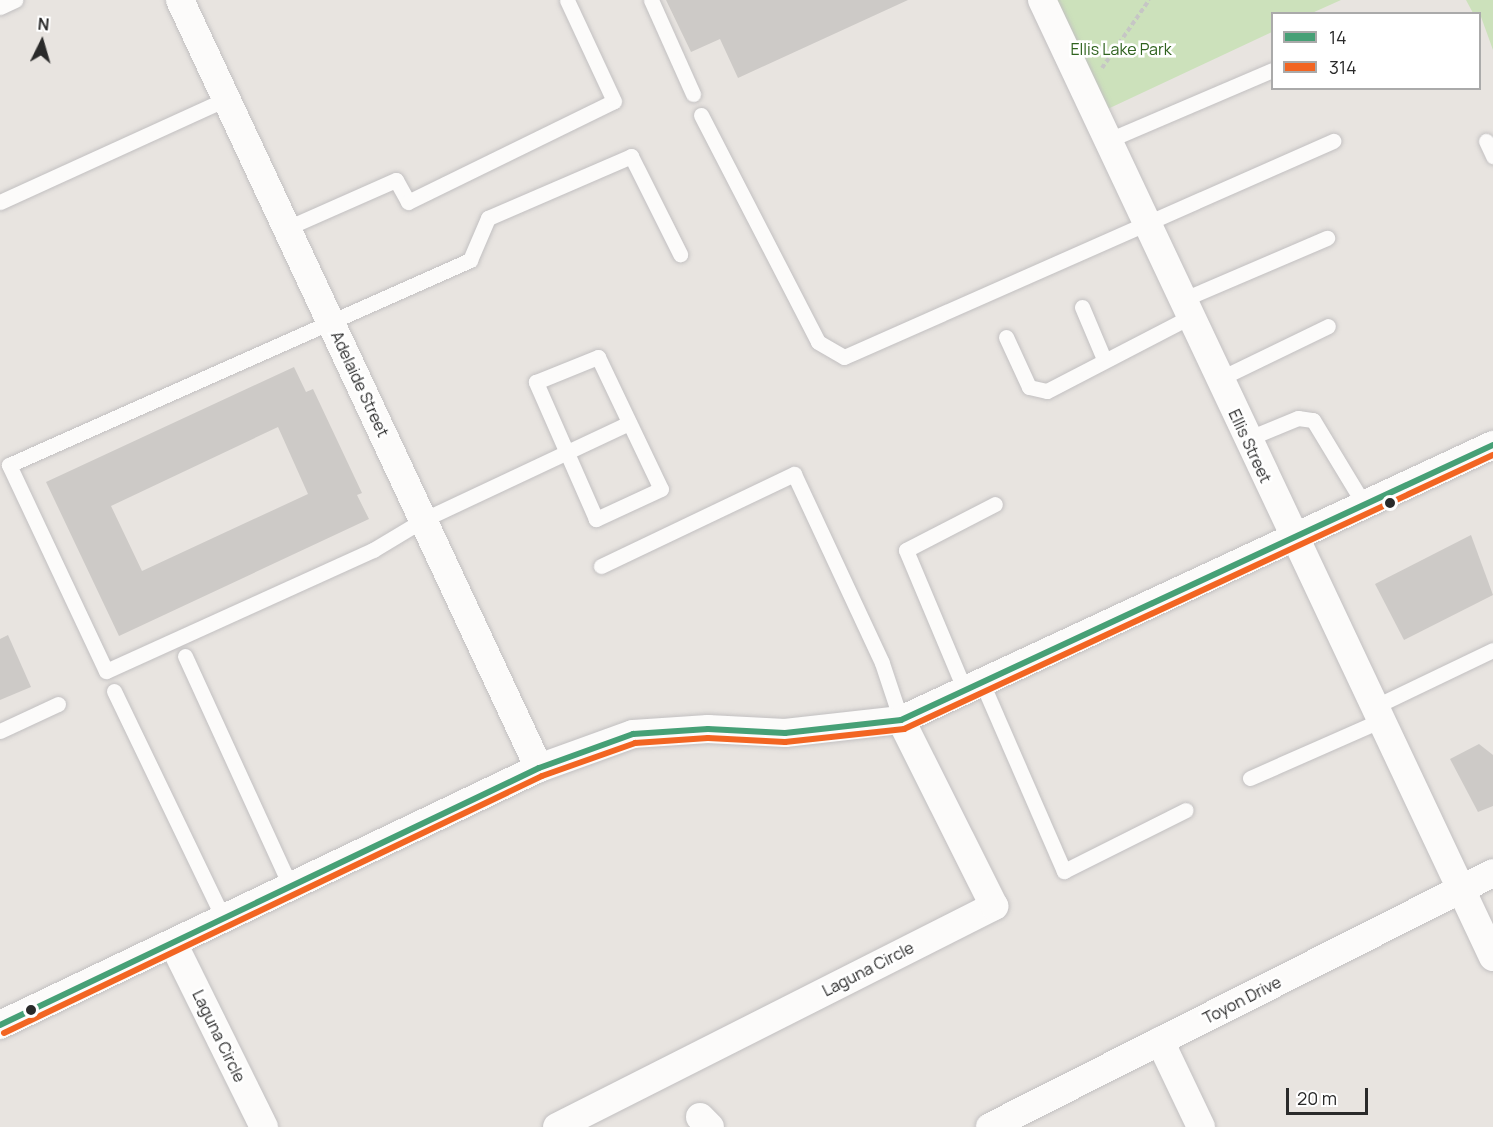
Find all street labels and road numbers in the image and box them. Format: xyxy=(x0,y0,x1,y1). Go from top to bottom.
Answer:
street label: Adelaide Street xyxy=(327,328,393,440)
street label: Ellis Street xyxy=(1225,406,1275,486)
street label: Laguna Circle xyxy=(819,938,917,1000)
street label: Toyon Drive xyxy=(1200,972,1284,1028)
street label: Laguna Circle xyxy=(188,987,250,1085)

